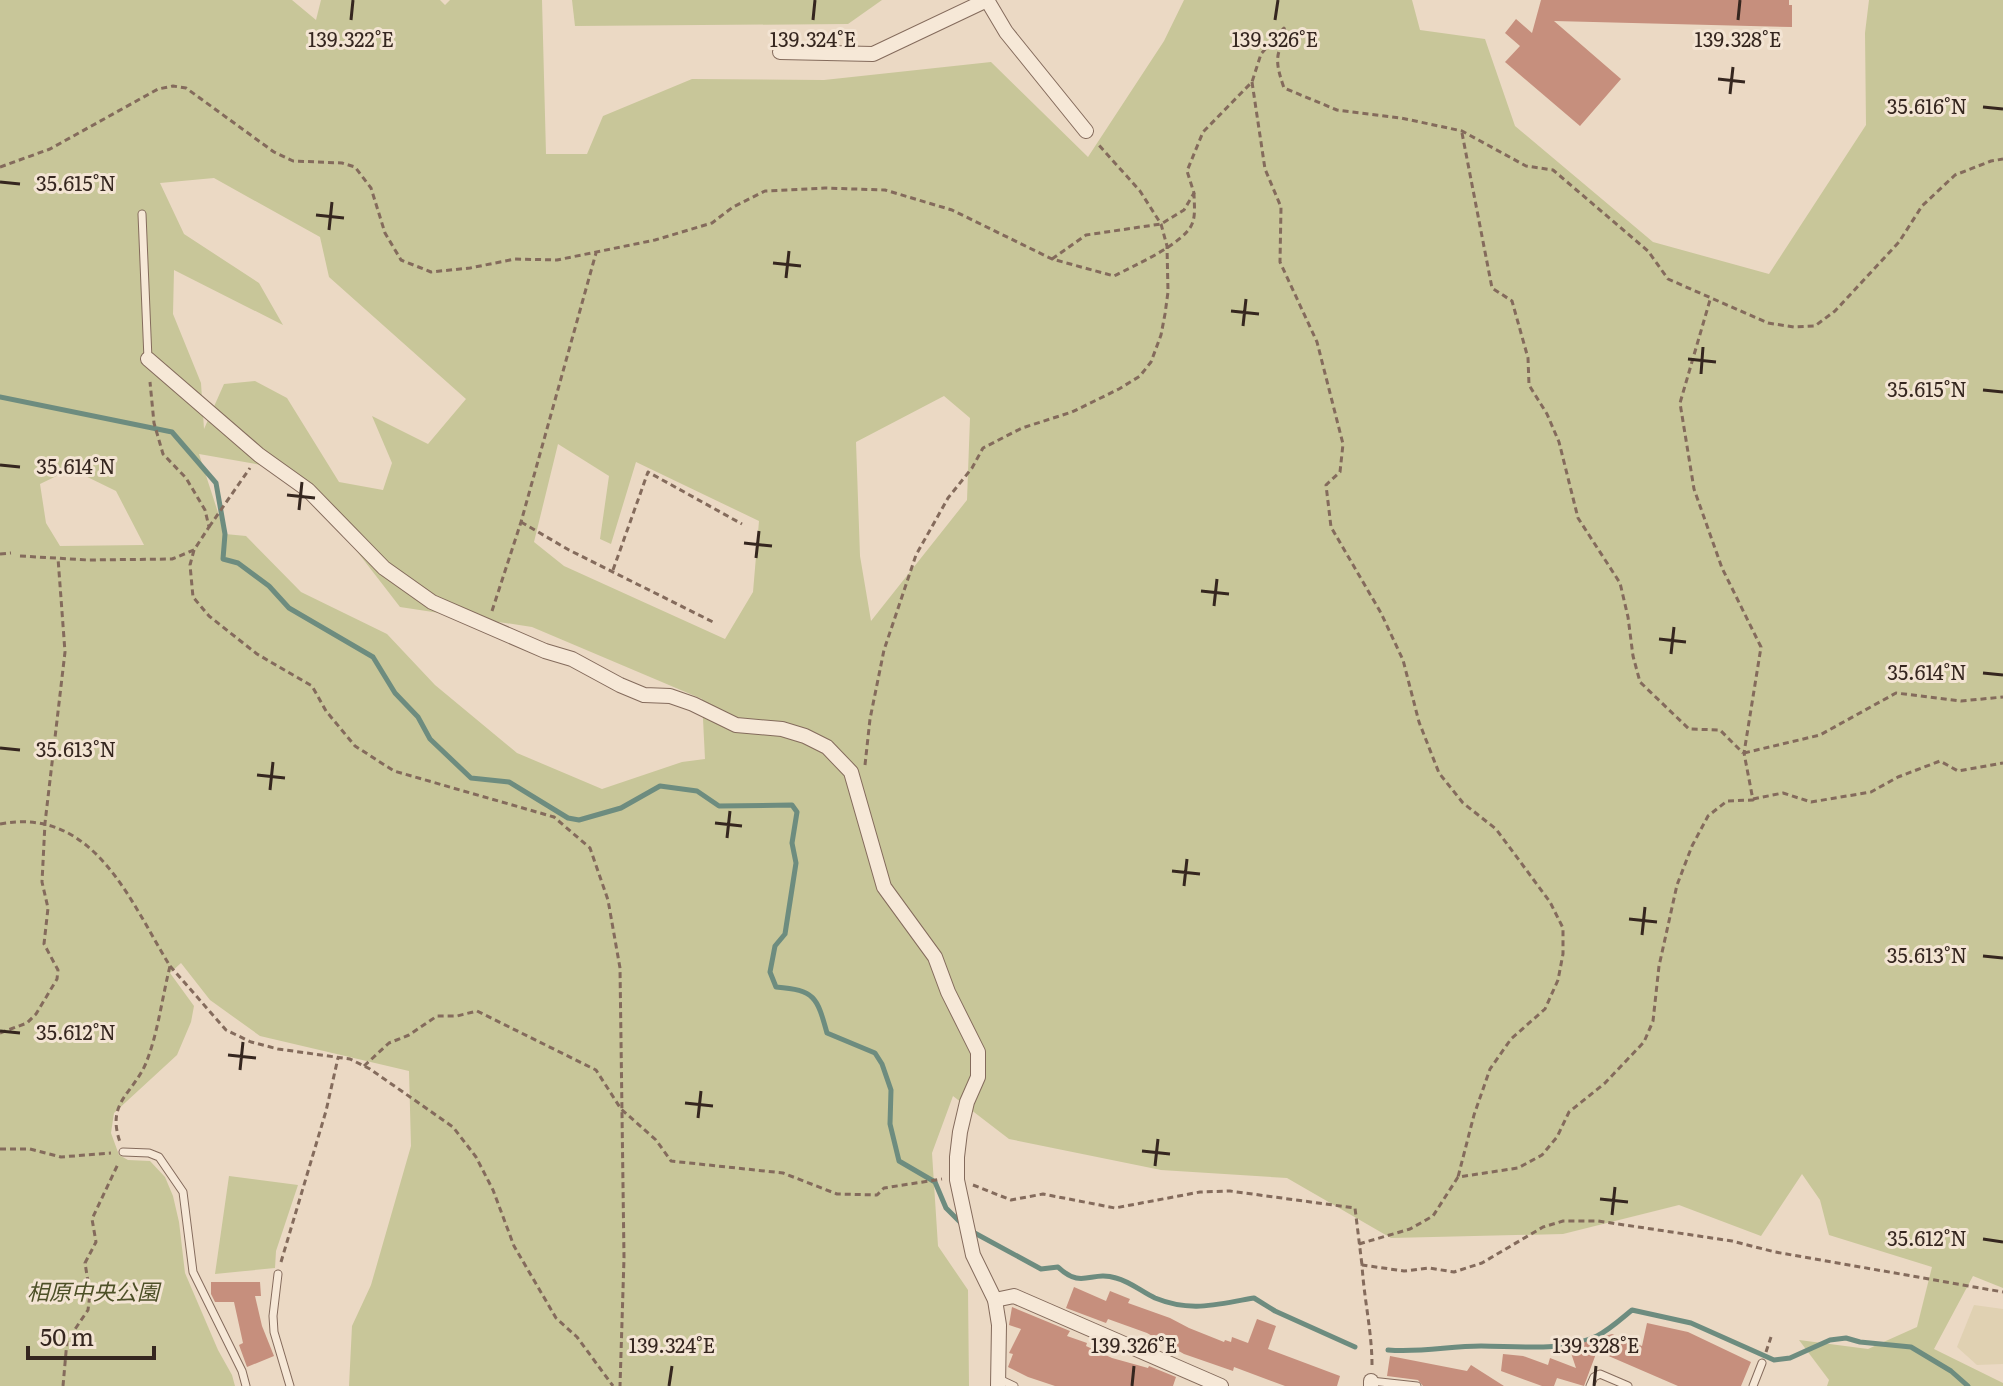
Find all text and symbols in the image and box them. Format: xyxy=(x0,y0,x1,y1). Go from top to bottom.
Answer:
text: 139.322°E xyxy=(308,23,394,53)
text: 139.324°E xyxy=(770,23,856,53)
text: 139.326°E xyxy=(1232,23,1318,53)
text: 139.328°E xyxy=(1695,23,1781,53)
text: 35.616°N xyxy=(1887,90,1967,120)
text: 35.615°N xyxy=(36,167,116,197)
text: 35.615°N xyxy=(1887,373,1967,403)
text: 35.614°N xyxy=(36,450,116,480)
text: 35.614°N xyxy=(1887,656,1967,686)
text: 35.613°N xyxy=(36,733,116,763)
text: 35.613°N xyxy=(1887,939,1967,969)
text: 35.612°N xyxy=(36,1016,116,1046)
text: 35.612°N xyxy=(1887,1222,1967,1252)
park label: 相原中央公園 xyxy=(27,1274,162,1307)
scale bar xyxy=(28,1310,154,1360)
text: 50 m xyxy=(40,1318,94,1353)
text: 139.324°E xyxy=(629,1329,715,1359)
text: 139.326°E xyxy=(1091,1329,1177,1359)
text: 139.328°E xyxy=(1553,1329,1639,1359)

